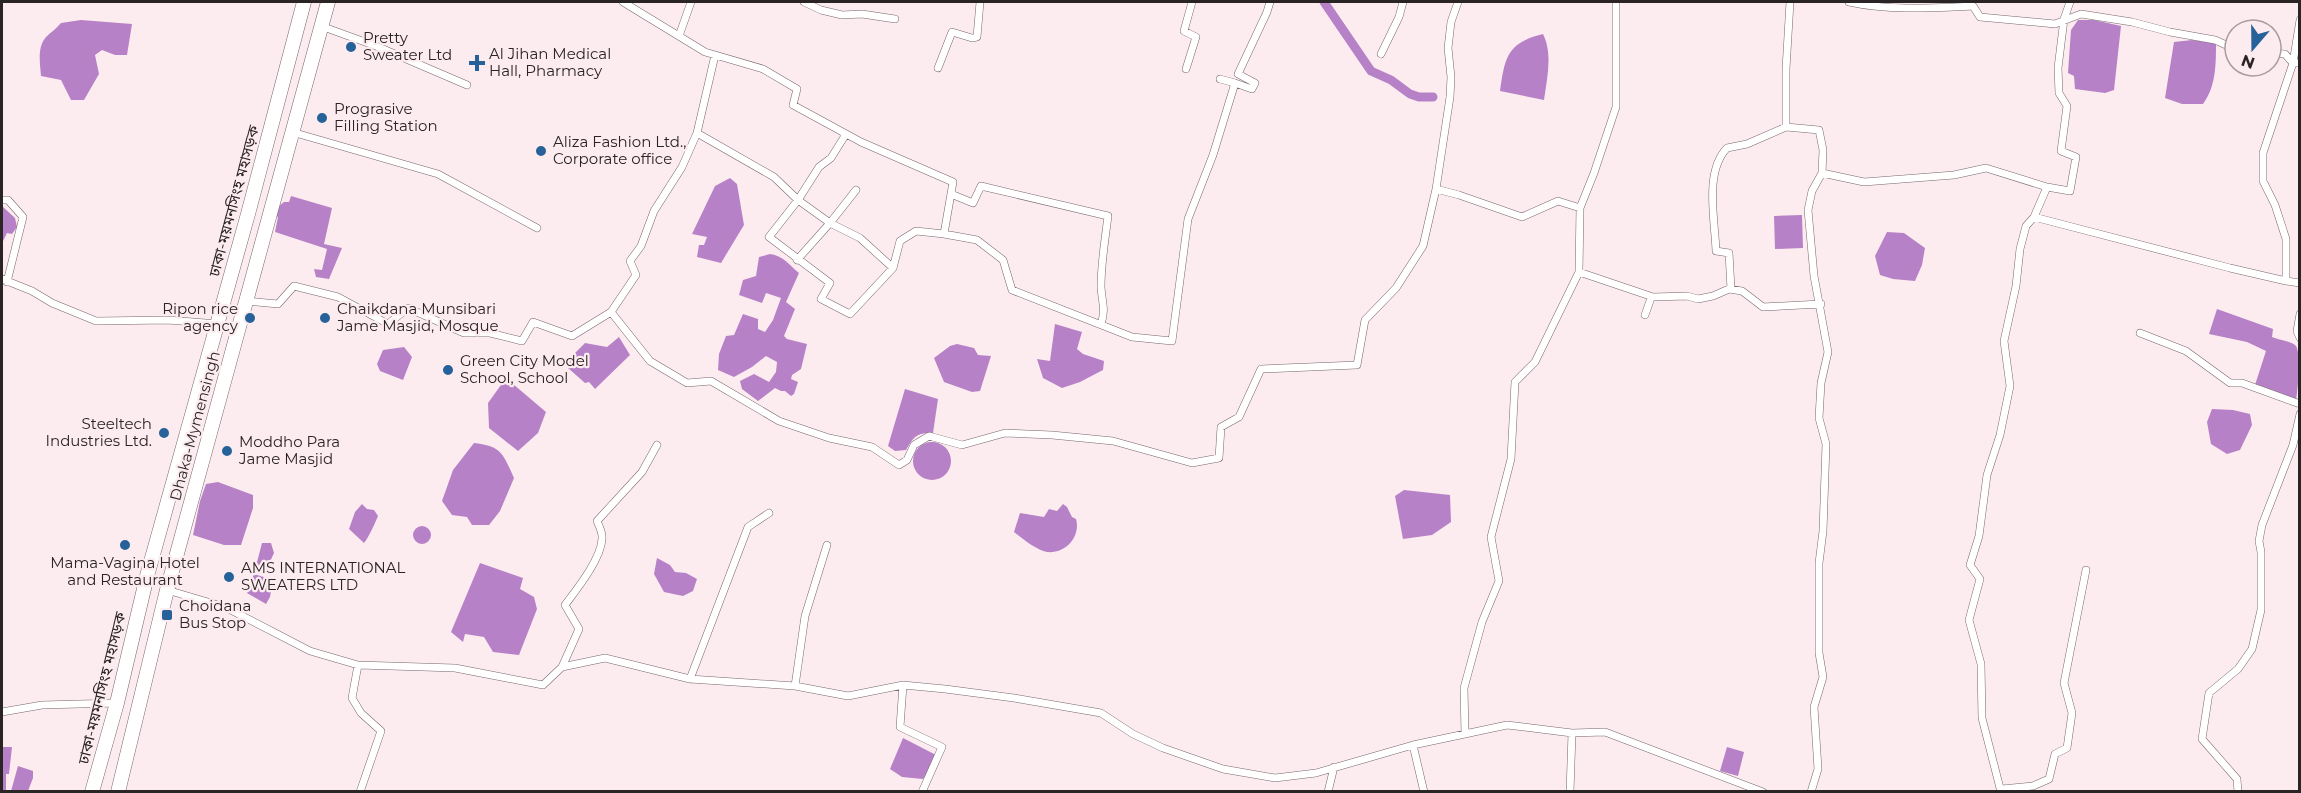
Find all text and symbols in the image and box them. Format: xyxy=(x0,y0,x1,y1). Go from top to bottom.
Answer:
north arrow xyxy=(2223,18,2283,78)
place label: Pretty Sweater Ltd xyxy=(363,28,452,64)
marker: Pretty Sweater Ltd xyxy=(344,40,358,54)
place label: Al Jihan Medical Hall, Pharmacy xyxy=(489,44,611,80)
text: N xyxy=(2239,50,2257,73)
marker: Al Jihan Medical Hall, Pharmacy xyxy=(470,56,484,70)
place label: Prograsive Filling Station xyxy=(334,99,438,135)
marker: Prograsive Filling Station xyxy=(315,111,329,125)
street label: ঢাকা-ময়মনসিংহ মহাসড়ক xyxy=(204,122,263,280)
place label: Aliza Fashion Ltd., Corporate office xyxy=(553,132,686,168)
marker: Aliza Fashion Ltd., Corporate office xyxy=(534,144,548,158)
place label: Ripon rice agency xyxy=(162,299,239,335)
place label: Chaikdana Munsibari Jame Masjid, Mosque xyxy=(336,299,499,335)
marker: Ripon rice agency xyxy=(243,311,257,325)
marker: Chaikdana Munsibari Jame Masjid, Mosque xyxy=(318,311,332,325)
street label: Dhaka-Mymensingh xyxy=(165,349,224,503)
place label: Green City Model School, School xyxy=(460,351,589,387)
marker: Green City Model School, School xyxy=(441,363,455,377)
place label: Steeltech Industries Ltd. xyxy=(46,414,152,450)
marker: Steeltech Industries Ltd. xyxy=(157,426,171,440)
place label: Moddho Para Jame Masjid xyxy=(238,432,340,468)
marker: Moddho Para Jame Masjid xyxy=(220,444,234,458)
marker: Mama-Vagina Hotel and Restaurant xyxy=(118,538,132,552)
place label: Mama-Vagina Hotel and Restaurant xyxy=(50,553,200,589)
place label: AMS INTERNATIONAL SWEATERS LTD xyxy=(241,558,406,594)
marker: AMS INTERNATIONAL SWEATERS LTD xyxy=(222,570,236,584)
place label: Choidana Bus Stop xyxy=(179,596,251,632)
marker: Choidana Bus Stop xyxy=(160,608,174,622)
street label: ঢাকা-ময়মনসিংহ মহাসড়ক xyxy=(73,609,130,767)

